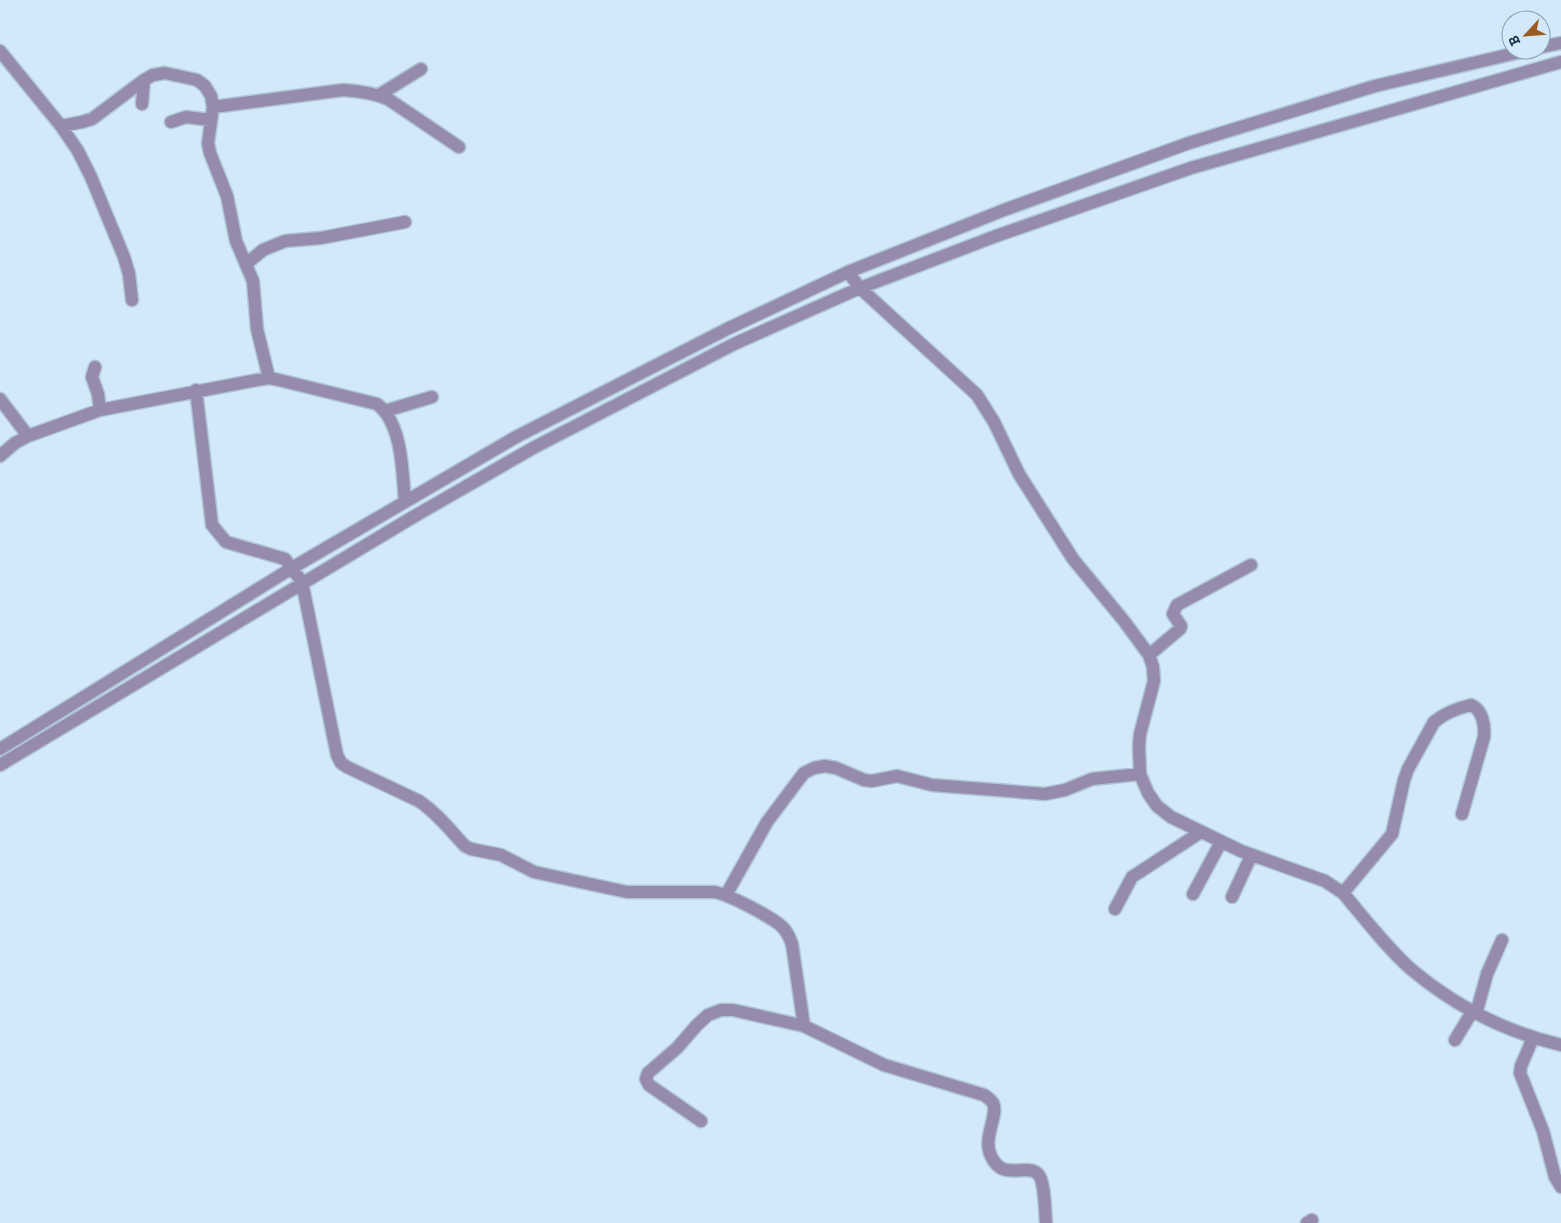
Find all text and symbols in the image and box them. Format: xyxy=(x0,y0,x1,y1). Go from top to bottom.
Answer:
north arrow xyxy=(1501,10,1551,60)
text: B xyxy=(1504,33,1524,49)

